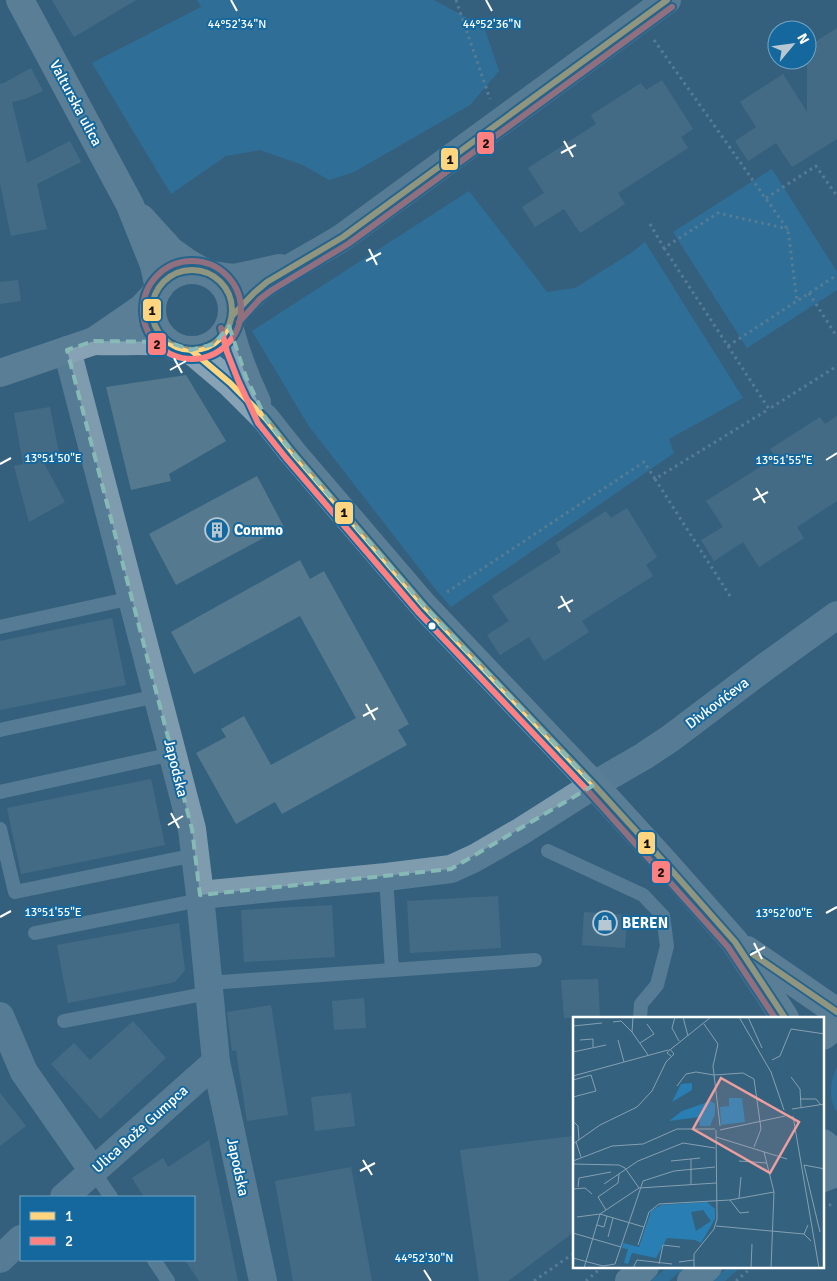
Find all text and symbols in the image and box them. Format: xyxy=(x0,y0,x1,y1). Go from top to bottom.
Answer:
text: 44°52'34"N xyxy=(208,17,266,32)
text: 44°52'36"N xyxy=(463,17,521,32)
north arrow xyxy=(767,20,817,70)
text: N xyxy=(793,31,813,47)
street label: Valturska ulica xyxy=(46,57,106,149)
line badge: 2 xyxy=(476,131,495,155)
text: 2 xyxy=(482,135,490,152)
line badge: 1 xyxy=(440,147,459,171)
text: 1 xyxy=(446,151,454,168)
line badge: 1 xyxy=(142,298,162,322)
text: 1 xyxy=(148,302,156,319)
line badge: 2 xyxy=(147,332,167,356)
text: 2 xyxy=(153,336,161,353)
text: 13°51'50"E xyxy=(24,451,82,466)
text: 13°51'55"E xyxy=(755,453,813,468)
line badge: 1 xyxy=(334,501,354,525)
text: 1 xyxy=(340,504,348,521)
building icon: Commo xyxy=(204,517,230,543)
place label: Commo xyxy=(234,521,283,539)
unlabelled marker xyxy=(427,621,437,631)
street label: Divkovićeva xyxy=(682,673,752,733)
street label: Japodska xyxy=(160,737,192,799)
line badge: 1 xyxy=(637,831,656,855)
text: 1 xyxy=(643,835,651,852)
line badge: 2 xyxy=(651,860,671,884)
text: 2 xyxy=(657,864,665,881)
text: 13°51'55"E xyxy=(24,905,82,920)
text: 13°52'00"E xyxy=(755,906,813,921)
shop icon: BEREN xyxy=(592,910,618,936)
place label: BEREN xyxy=(622,914,668,932)
inset map xyxy=(573,1017,824,1268)
street label: Ulica Bože Gumpca xyxy=(88,1081,192,1177)
street label: Japodska xyxy=(223,1136,253,1198)
legend xyxy=(20,1196,195,1261)
text: 1 xyxy=(65,1207,73,1225)
text: 2 xyxy=(65,1232,73,1250)
text: 44°52'30"N xyxy=(395,1251,453,1266)

